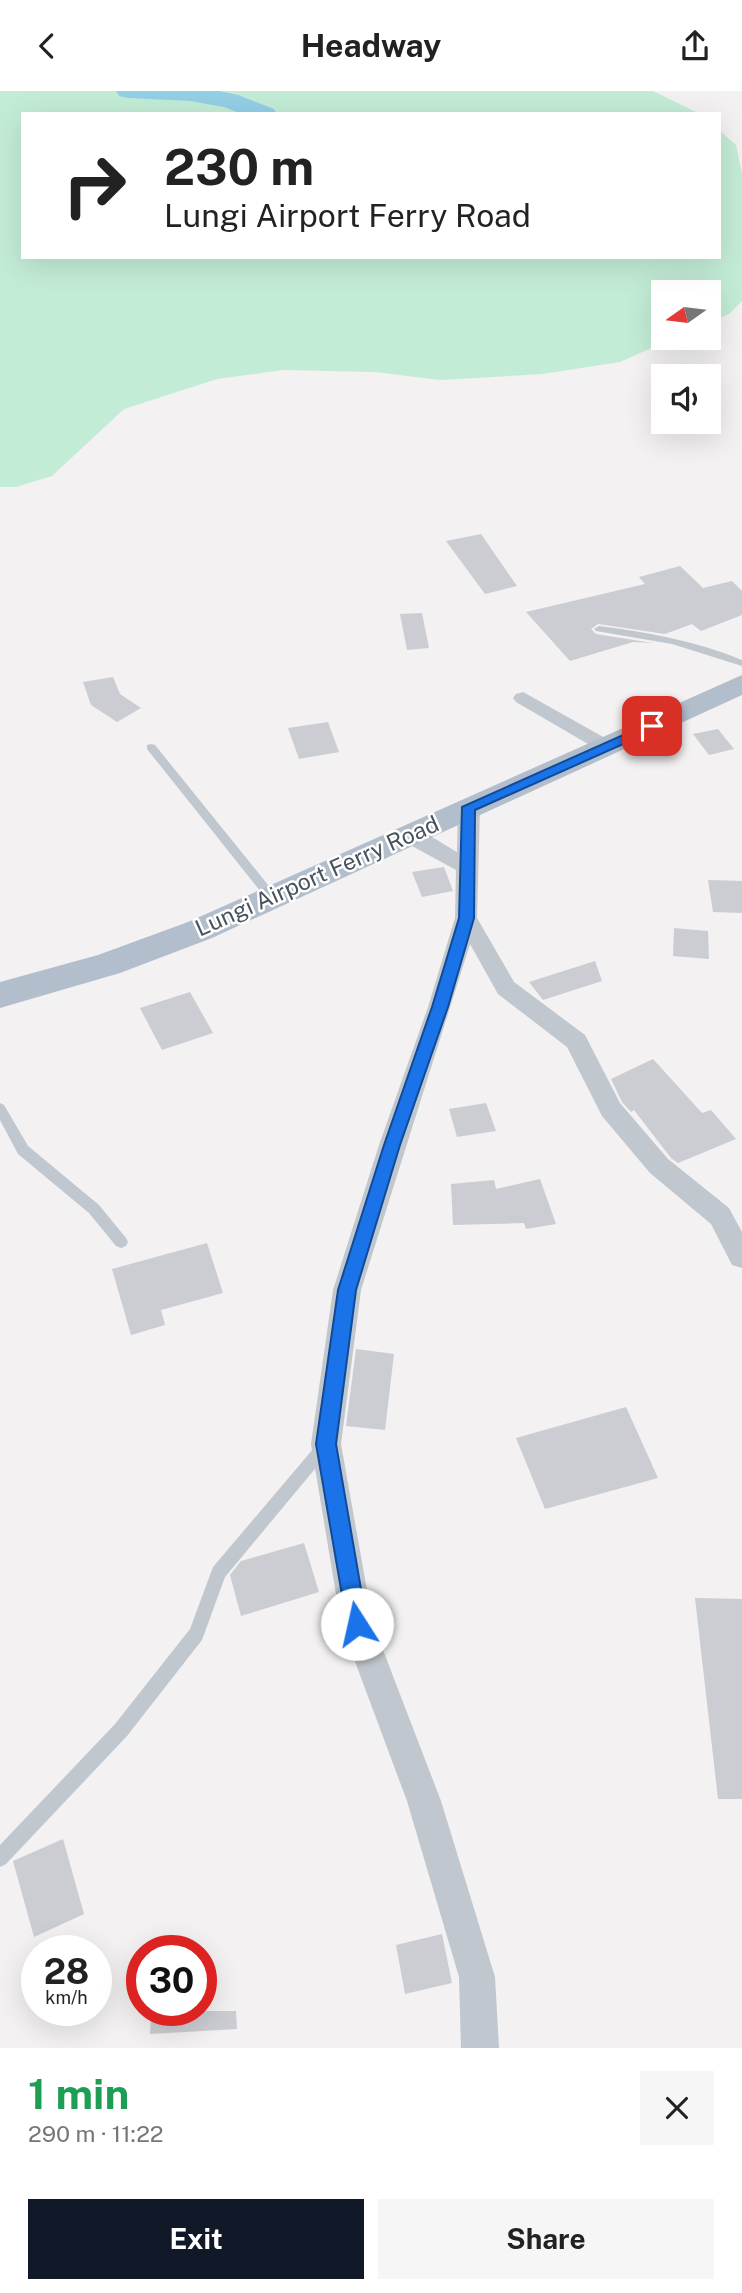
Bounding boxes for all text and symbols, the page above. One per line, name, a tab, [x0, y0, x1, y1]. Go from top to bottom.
icon: back	[28, 27, 66, 65]
text: Headway	[301, 27, 441, 64]
icon: share	[676, 27, 714, 65]
text: 230 m	[164, 138, 314, 196]
icon: right	[49, 140, 140, 231]
text: Lungi Airport Ferry Road	[164, 197, 531, 234]
north arrow	[651, 280, 721, 350]
map controls	[651, 280, 721, 434]
button: sound	[651, 364, 721, 434]
pin	[622, 696, 682, 756]
icon: arrive	[633, 707, 671, 745]
street label: Lungi Airport Ferry Road	[191, 810, 443, 942]
position arrow	[320, 1587, 394, 1661]
speed limit sign: 30	[126, 1935, 217, 2026]
text: 28	[44, 1951, 89, 1992]
text: km/h	[45, 1987, 88, 2008]
text: 1 min	[28, 2069, 129, 2118]
button: close	[640, 2071, 714, 2145]
text: 290 m · 11:22	[28, 2120, 164, 2147]
button: Exit	[28, 2199, 364, 2279]
button: Share	[378, 2199, 714, 2279]

